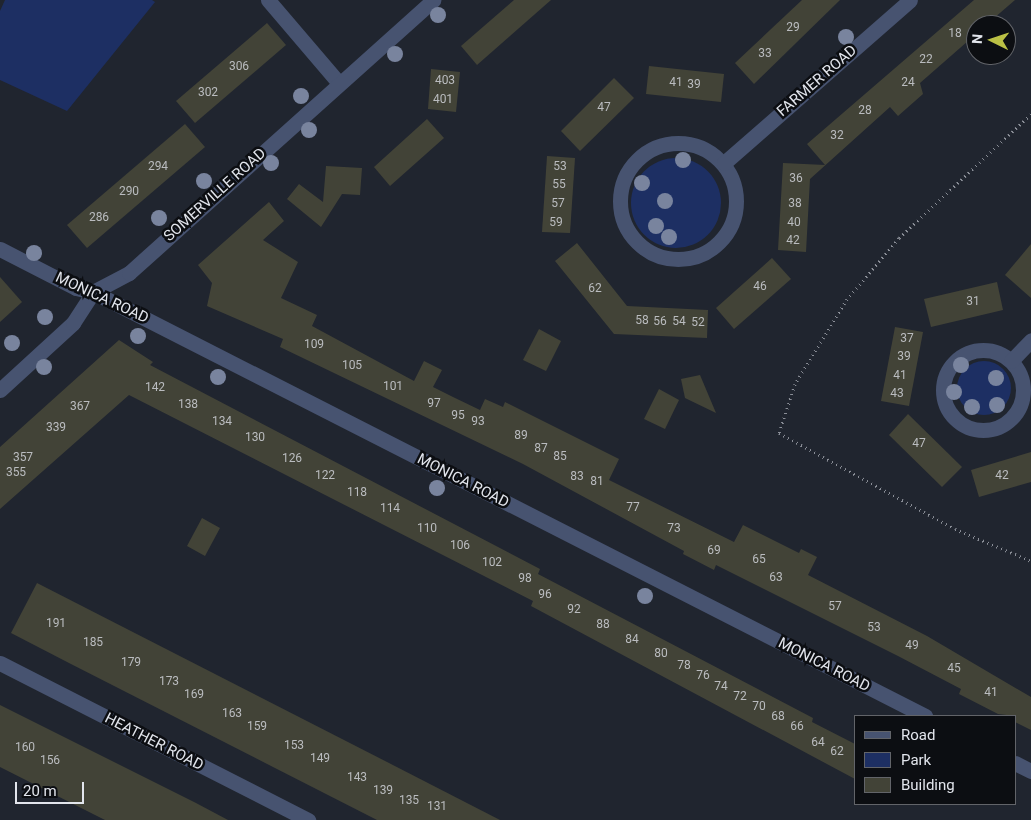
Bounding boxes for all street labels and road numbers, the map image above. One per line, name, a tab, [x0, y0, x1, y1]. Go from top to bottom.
street label: FARMER ROAD	[773, 42, 861, 120]
street label: SOMERVILLE ROAD	[160, 144, 270, 246]
street label: MONICA ROAD	[53, 269, 151, 327]
street label: MONICA ROAD	[414, 450, 512, 512]
street label: MONICA ROAD	[775, 634, 873, 696]
street label: HEATHER ROAD	[102, 709, 206, 775]

